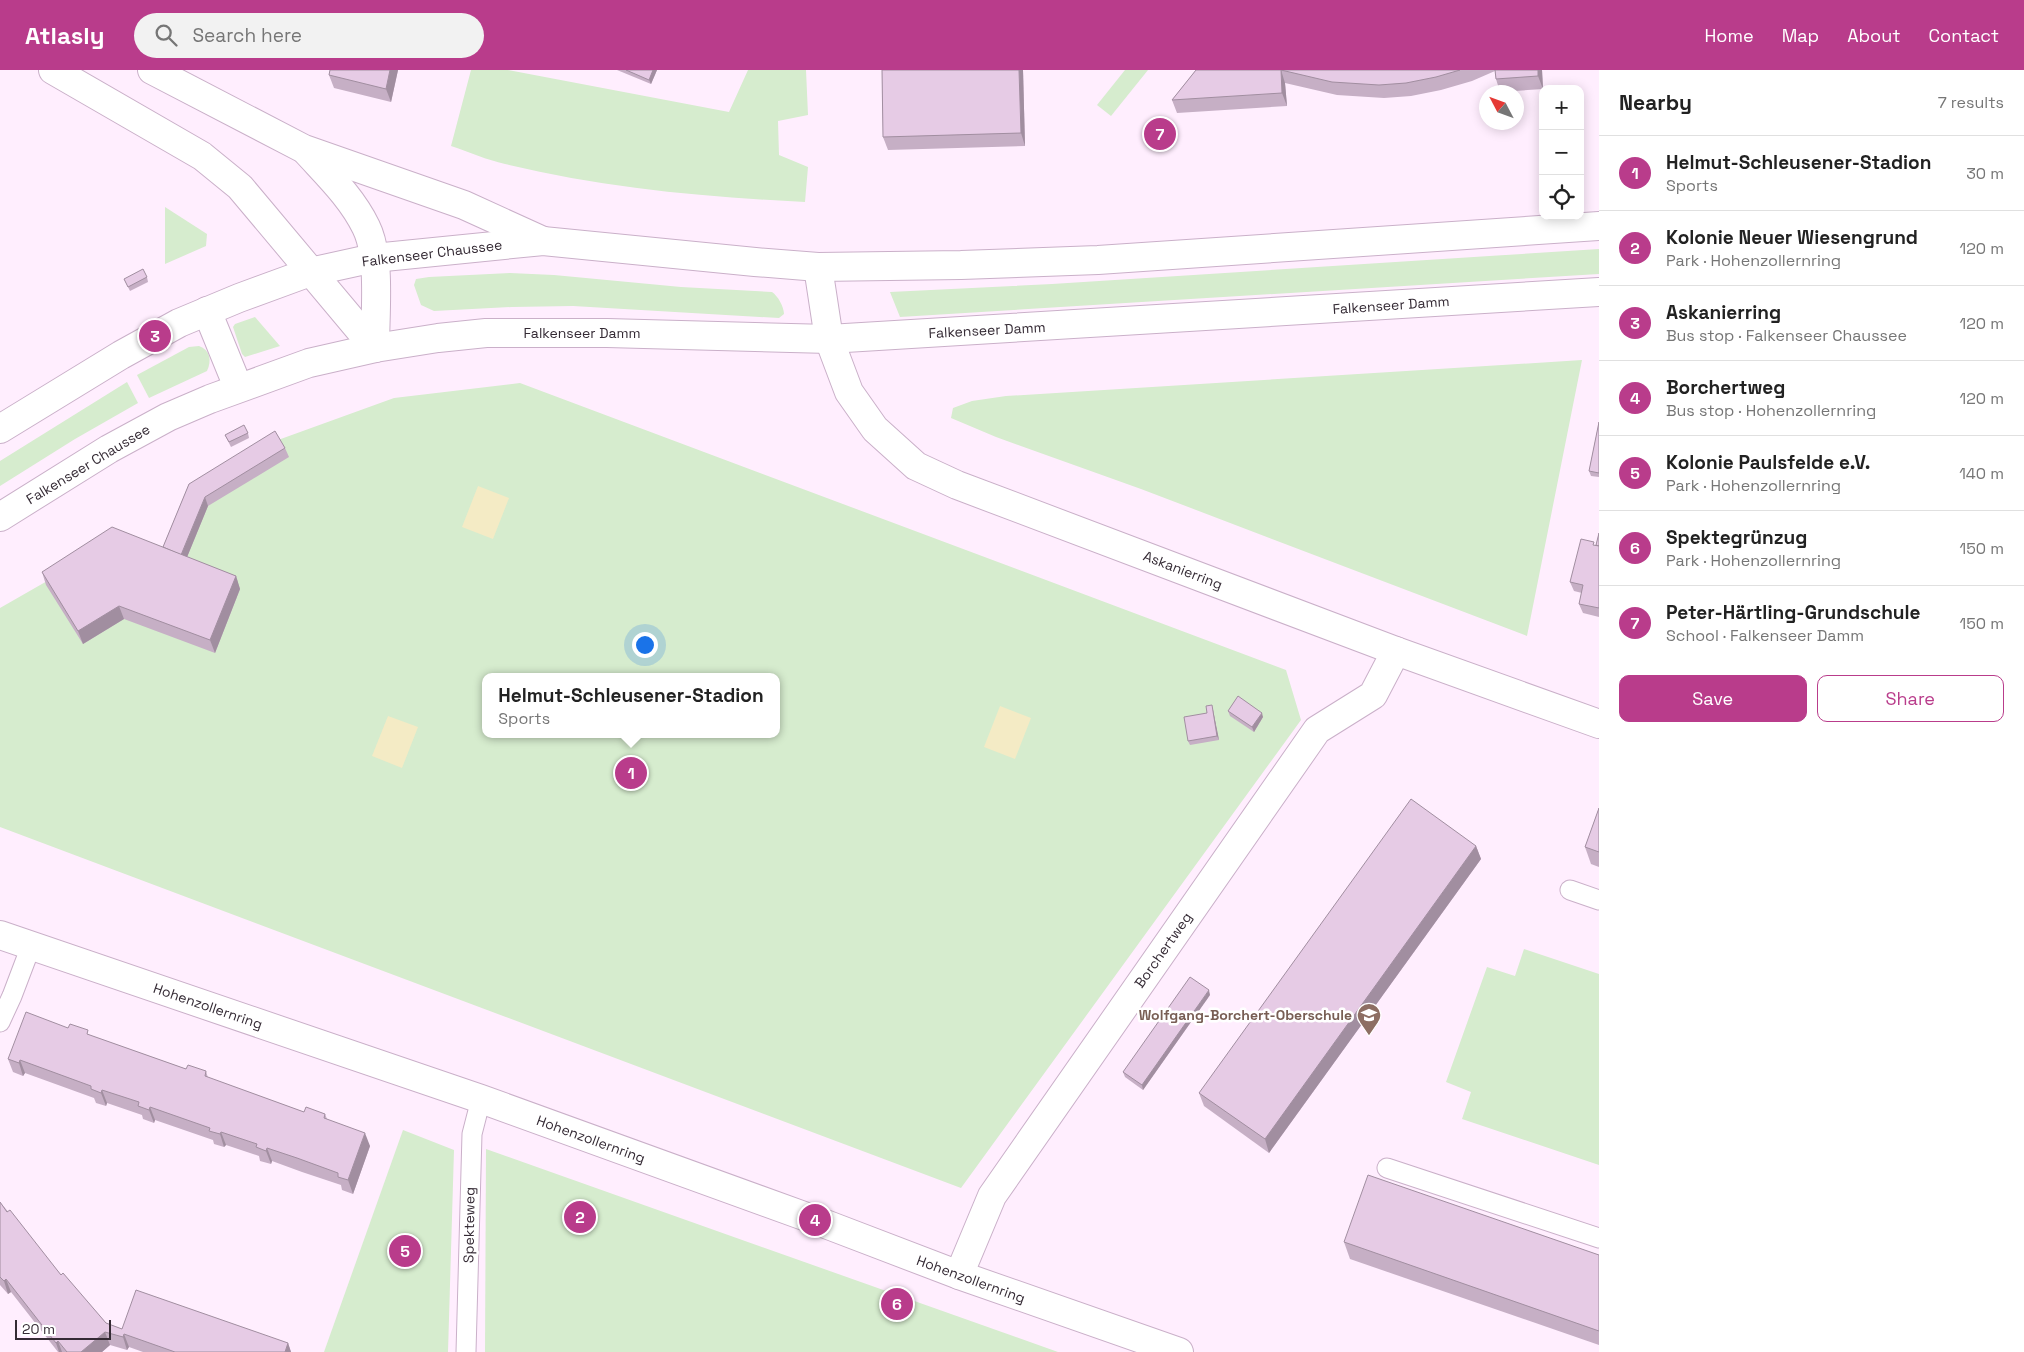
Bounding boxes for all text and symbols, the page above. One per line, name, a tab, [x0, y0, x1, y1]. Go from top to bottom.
search box	[134, 13, 484, 58]
text: Atlasly	[25, 20, 104, 51]
icon: search	[152, 21, 180, 49]
text: Search here	[192, 23, 302, 48]
text: Home	[1705, 24, 1754, 47]
text: Map	[1782, 24, 1819, 47]
text: About	[1847, 24, 1901, 47]
text: Contact	[1929, 24, 1999, 47]
north arrow	[1479, 85, 1524, 130]
map controls	[1539, 85, 1584, 220]
button: +	[1539, 85, 1584, 130]
text: Nearby	[1619, 89, 1692, 116]
text: 7 results	[1938, 92, 2004, 113]
pin: 7	[1144, 115, 1176, 153]
button: −	[1539, 130, 1584, 175]
text: Helmut-Schleusener-Stadion	[1666, 150, 1931, 175]
text: 1	[1631, 163, 1639, 184]
text: 30 m	[1966, 163, 2004, 184]
button: locate	[1539, 175, 1584, 220]
text: Sports	[1666, 175, 1718, 196]
text: Kolonie Neuer Wiesengrund	[1666, 225, 1918, 250]
street label: Falkenseer Chaussee	[361, 235, 503, 271]
text: 2	[1630, 238, 1640, 259]
text: 120 m	[1960, 238, 2004, 259]
text: Park · Hohenzollernring	[1666, 250, 1841, 271]
street label: Falkenseer Damm	[1332, 292, 1450, 318]
text: Askanierring	[1666, 300, 1781, 325]
text: 3	[1630, 313, 1640, 334]
text: 120 m	[1960, 313, 2004, 334]
pin: 3	[139, 317, 171, 355]
street label: Falkenseer Damm	[928, 318, 1046, 342]
street label: Falkenseer Damm	[523, 324, 641, 342]
text: Bus stop · Falkenseer Chaussee	[1666, 325, 1907, 346]
text: Borchertweg	[1666, 375, 1785, 400]
text: 4	[1630, 388, 1640, 409]
text: 120 m	[1960, 388, 2004, 409]
text: Bus stop · Hohenzollernring	[1666, 400, 1876, 421]
street label: Falkenseer Chaussee	[23, 420, 153, 508]
text: Kolonie Paulsfelde e.V.	[1666, 450, 1870, 475]
text: 5	[1630, 463, 1640, 484]
text: 140 m	[1959, 463, 2004, 484]
text: Park · Hohenzollernring	[1666, 475, 1841, 496]
text: Spektegrünzug	[1666, 525, 1807, 550]
text: 6	[1630, 538, 1640, 559]
text: 150 m	[1960, 538, 2004, 559]
street label: Askanierring	[1141, 547, 1225, 593]
text: Park · Hohenzollernring	[1666, 550, 1841, 571]
text: Peter-Härtling-Grundschule	[1666, 600, 1920, 625]
text: 7	[1631, 613, 1639, 634]
text: 150 m	[1960, 613, 2004, 634]
text: School · Falkenseer Damm	[1666, 625, 1864, 646]
your location	[632, 632, 658, 658]
popup	[482, 673, 780, 738]
button: Save	[1619, 675, 1807, 722]
button: Share	[1817, 675, 2004, 722]
text: Helmut-Schleusener-Stadion	[498, 683, 764, 708]
text: Sports	[498, 708, 550, 729]
pin: 1	[615, 754, 647, 792]
street label: Borchertweg	[1130, 909, 1196, 991]
street label: Hohenzollernring	[151, 979, 265, 1033]
school or university icon: Wolfgang-Borchert-Oberschule	[1356, 1002, 1382, 1036]
place label: Wolfgang-Borchert-Oberschule	[1139, 1006, 1352, 1024]
street label: Hohenzollernring	[534, 1111, 648, 1167]
street label: Spekteweg	[459, 1187, 479, 1263]
pin: 2	[564, 1198, 596, 1236]
pin: 4	[799, 1201, 831, 1239]
pin: 5	[389, 1232, 421, 1270]
street label: Hohenzollernring	[914, 1251, 1028, 1307]
pin: 6	[881, 1285, 913, 1323]
scale bar	[15, 1317, 111, 1340]
text: 20 m	[22, 1320, 55, 1338]

